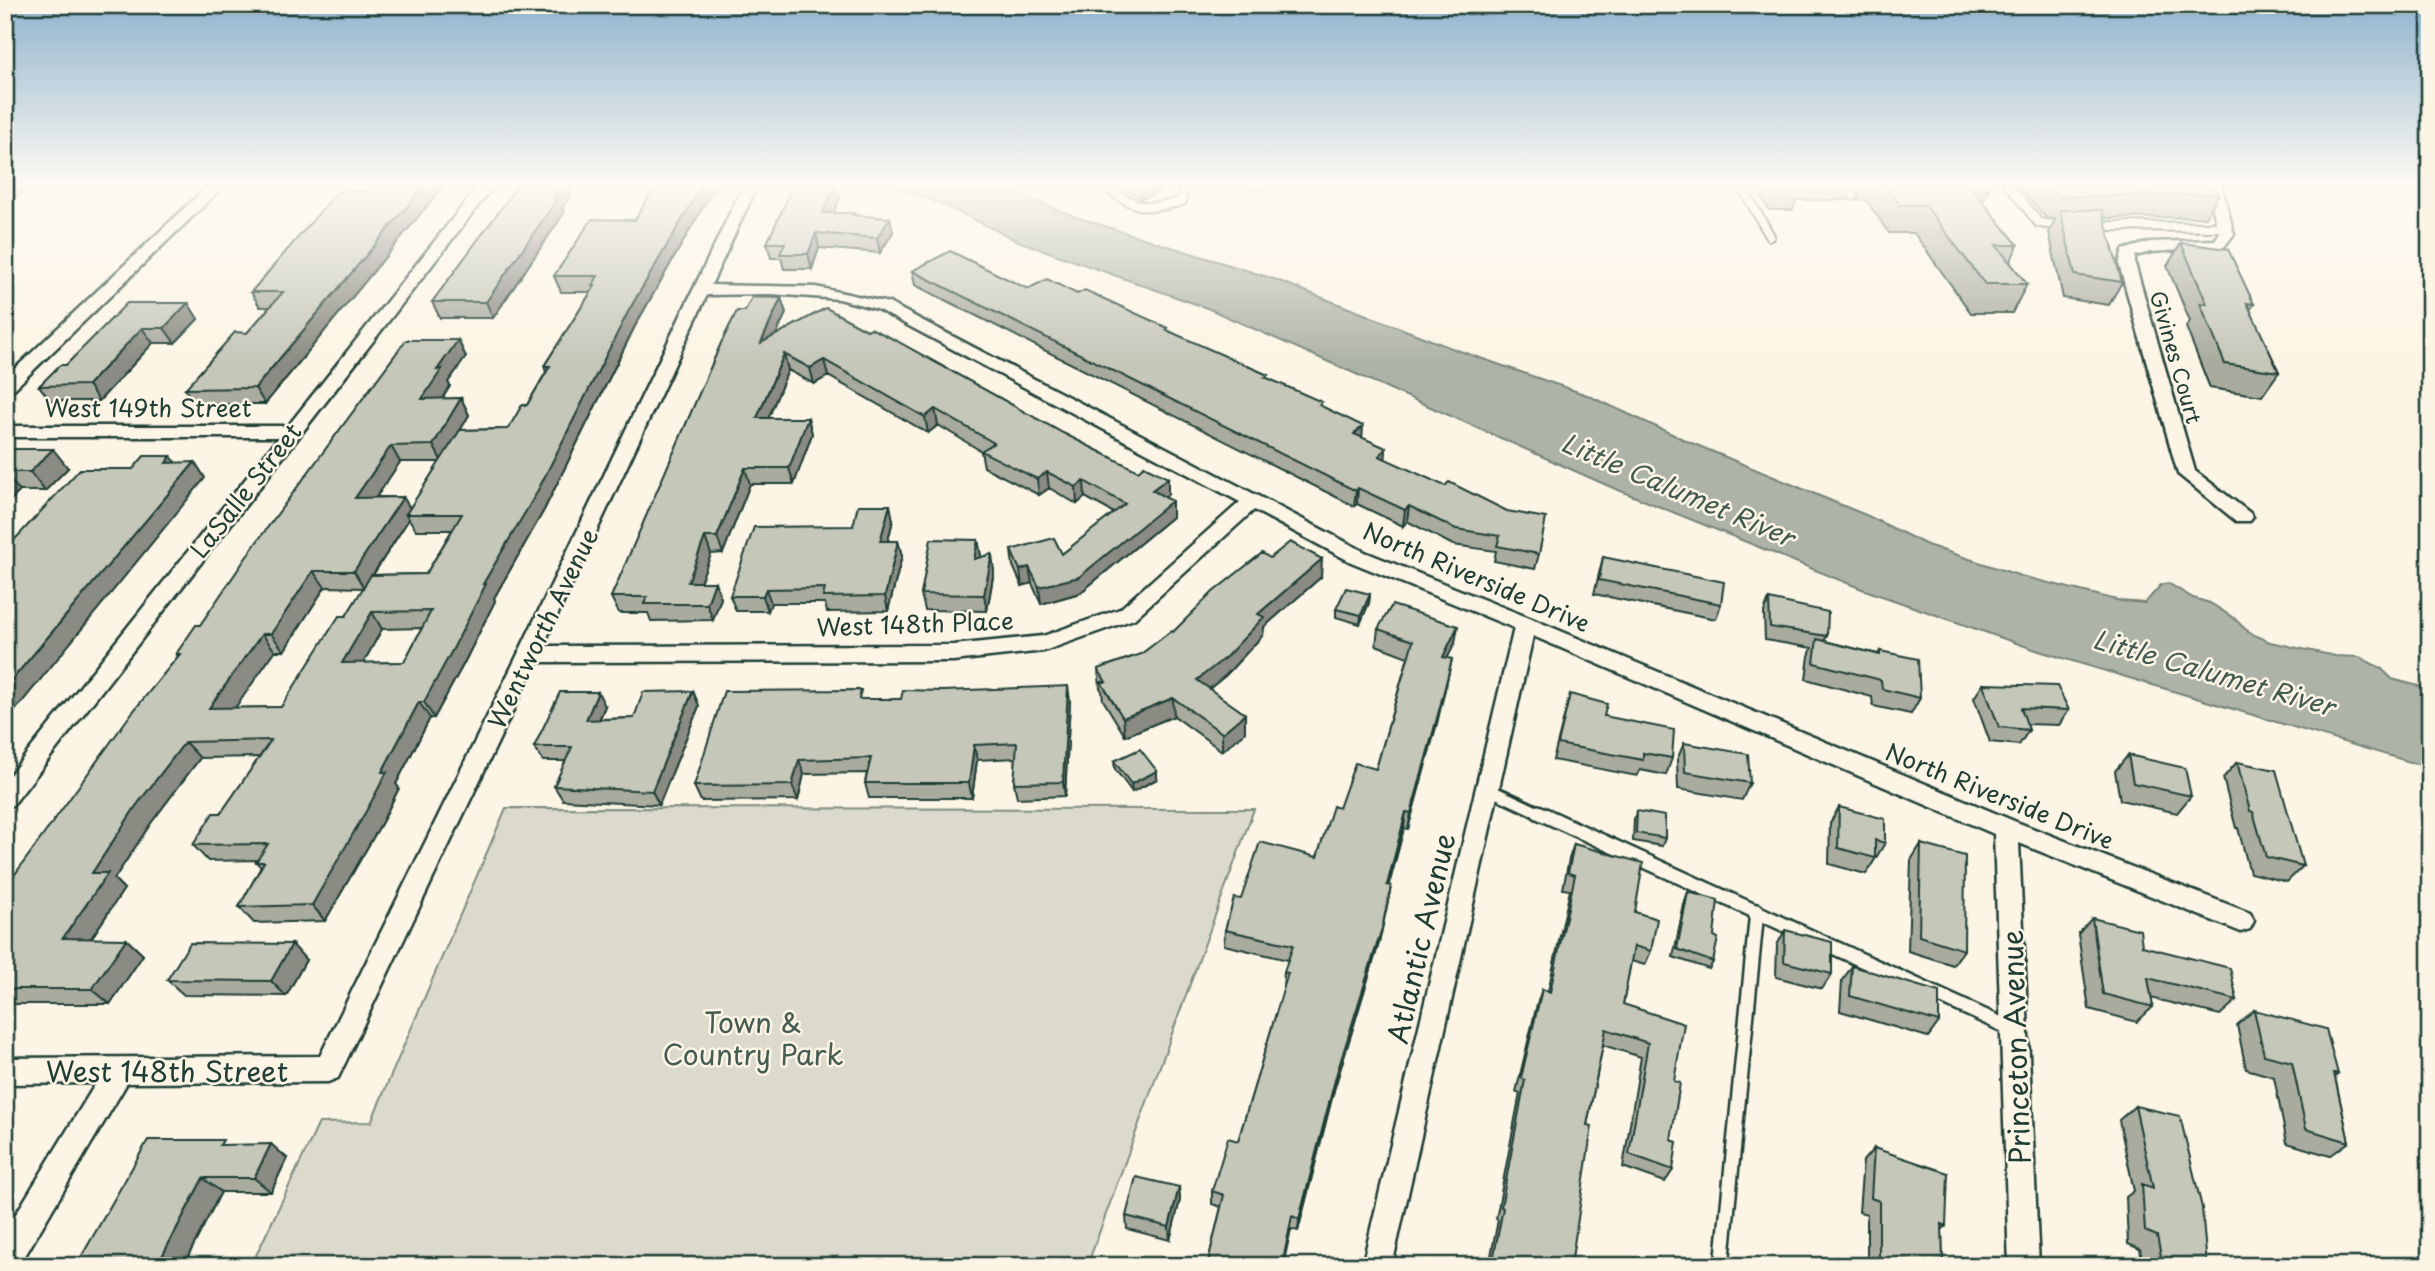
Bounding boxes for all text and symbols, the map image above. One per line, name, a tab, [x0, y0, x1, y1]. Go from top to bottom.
street label: Givines Court	[2143, 287, 2211, 427]
street label: West 149th Street	[44, 389, 252, 425]
street label: LaSalle Street	[181, 415, 309, 565]
water label: Little Calumet River	[1556, 422, 1803, 557]
street label: North Riverside Drive	[1358, 512, 1596, 640]
street label: Wentworth Avenue	[478, 522, 606, 734]
street label: West 148th Place	[816, 602, 1014, 644]
water label: Little Calumet River	[2089, 619, 2342, 726]
street label: North Riverside Drive	[1880, 733, 2120, 857]
street label: Atlantic Avenue	[1375, 829, 1465, 1047]
street label: Princeton Avenue	[1989, 929, 2041, 1165]
park label: Town & Country Park	[663, 1000, 843, 1075]
street label: West 148th Street	[46, 1049, 288, 1092]

